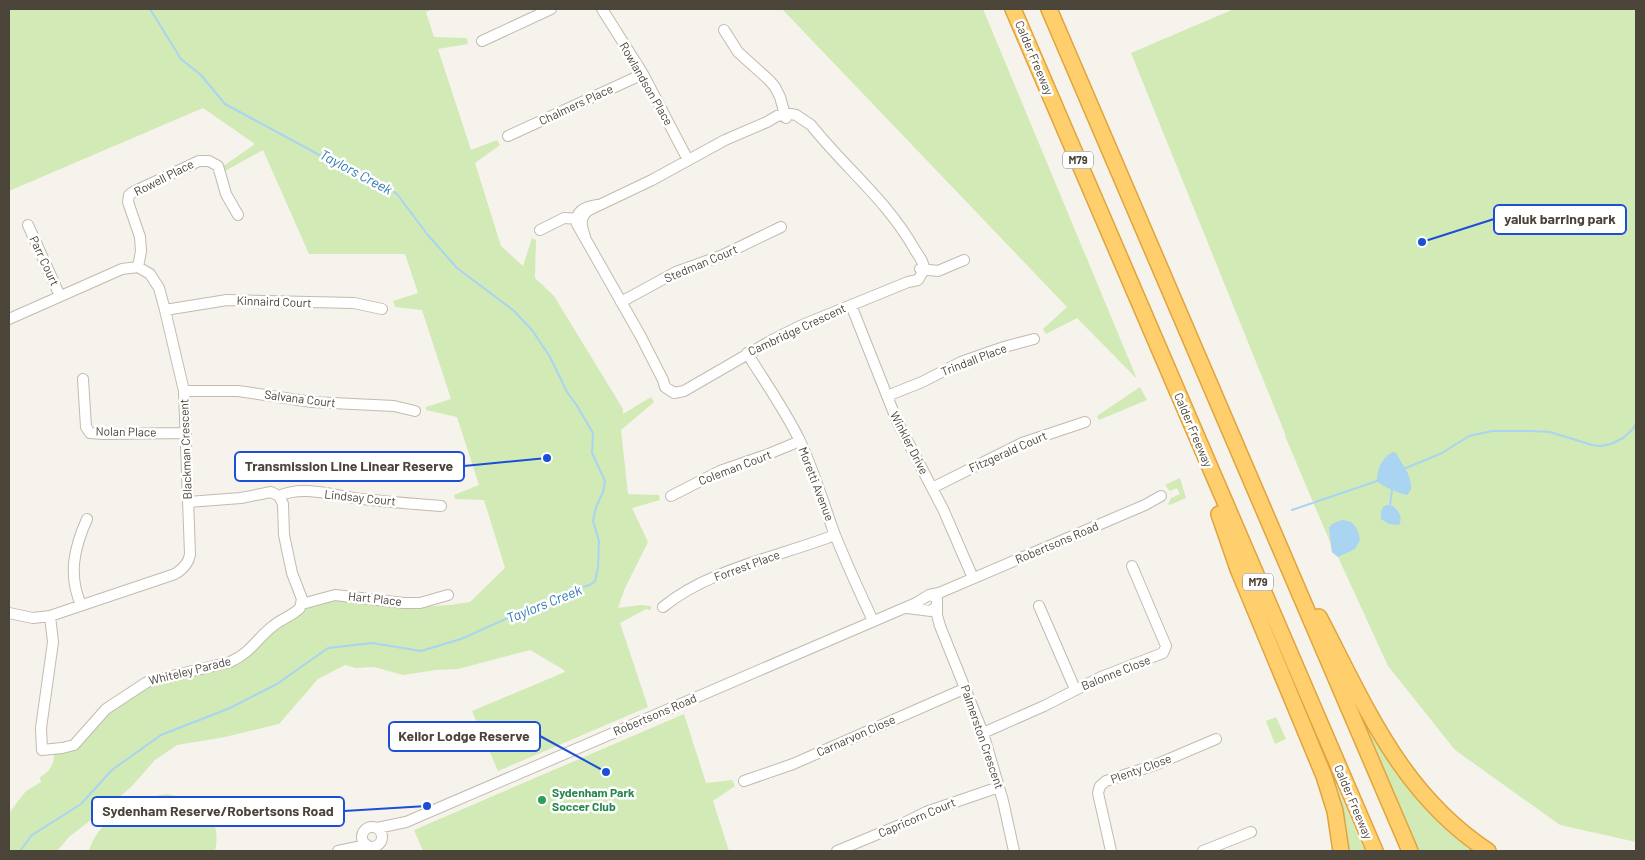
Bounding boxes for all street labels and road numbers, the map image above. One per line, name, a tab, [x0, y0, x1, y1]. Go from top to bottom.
street label: Calder Freeway	[1013, 18, 1057, 97]
street label: Rowlandson Place	[617, 39, 676, 128]
street label: Chalmers Place	[536, 81, 615, 127]
road number: M79	[1063, 152, 1093, 168]
street label: Rowell Place	[131, 156, 196, 198]
street label: Parr Court	[27, 233, 63, 288]
street label: Stedman Court	[662, 241, 739, 285]
street label: Kinnaird Court	[236, 293, 312, 309]
street label: Cambridge Crescent	[746, 300, 848, 358]
street label: Trindall Place	[939, 340, 1008, 378]
street label: Salvana Court	[264, 387, 337, 409]
street label: Calder Freeway	[1172, 390, 1216, 469]
street label: Blackman Crescent	[176, 398, 194, 500]
street label: Winkler Drive	[888, 409, 932, 476]
street label: Nolan Place	[95, 423, 157, 439]
street label: Fitzgerald Court	[966, 428, 1049, 475]
street label: Moretti Avenue	[796, 445, 837, 523]
street label: Coleman Court	[696, 447, 773, 487]
street label: Lindsay Court	[324, 486, 397, 508]
street label: Robertsons Road	[1013, 518, 1100, 566]
street label: Forrest Place	[712, 547, 781, 583]
road number: M79	[1243, 574, 1273, 590]
street label: Hart Place	[348, 588, 403, 608]
street label: Balonne Close	[1079, 652, 1152, 692]
street label: Whiteley Parade	[147, 653, 232, 687]
street label: Palmerston Crescent	[959, 683, 1007, 790]
street label: Robertsons Road	[611, 690, 698, 738]
street label: Carnarvon Close	[814, 711, 897, 759]
street label: Plenty Close	[1108, 751, 1173, 786]
street label: Calder Freeway	[1332, 762, 1376, 841]
street label: Capricorn Court	[876, 795, 957, 840]

